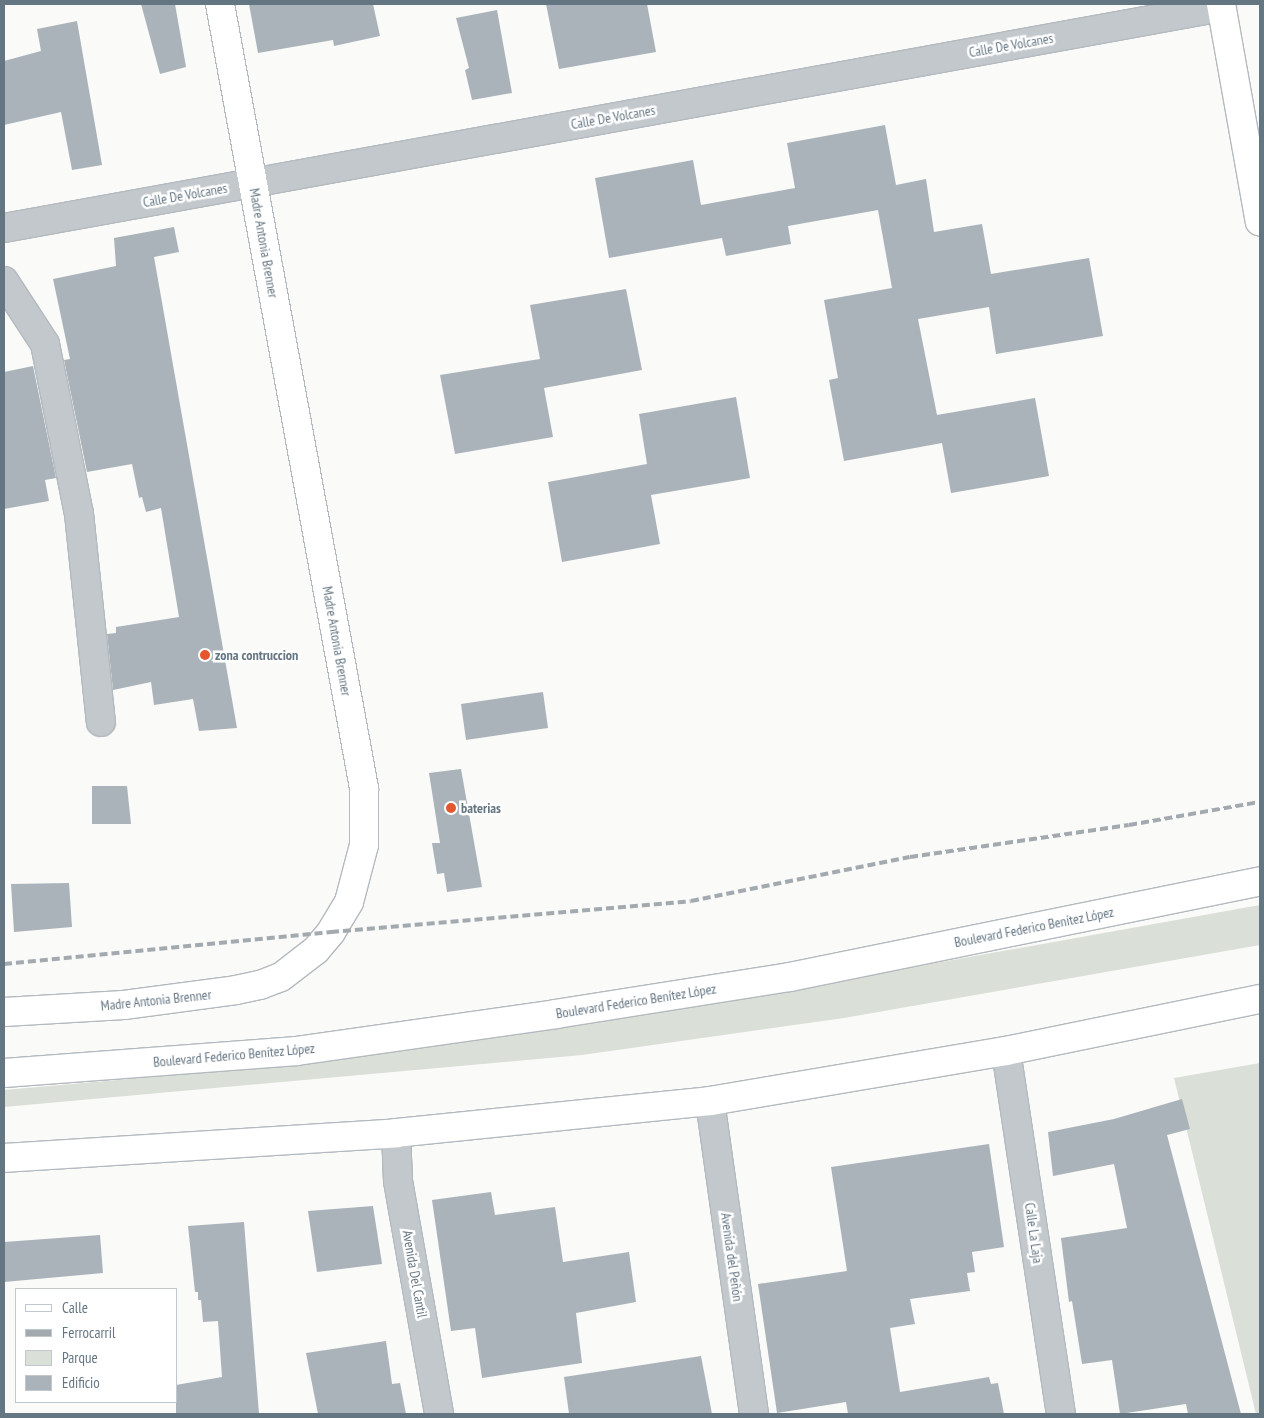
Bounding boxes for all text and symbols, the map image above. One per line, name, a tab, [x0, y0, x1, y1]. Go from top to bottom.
street label: Calle De Volcanes	[967, 29, 1055, 61]
street label: Calle De Volcanes	[569, 101, 657, 133]
street label: Calle De Volcanes	[141, 179, 229, 211]
street label: Madre Antonia Brenner	[246, 187, 282, 299]
street label: Madre Antonia Brenner	[319, 585, 355, 697]
place label: zona contruccion	[215, 647, 298, 663]
marker: zona contruccion	[199, 649, 211, 661]
place label: baterias	[461, 800, 501, 816]
marker: baterias	[445, 802, 457, 814]
street label: Boulevard Federico Benítez López	[953, 903, 1115, 951]
street label: Boulevard Federico Benítez López	[554, 980, 718, 1022]
street label: Madre Antonia Brenner	[100, 986, 212, 1014]
street label: Boulevard Federico Benítez López	[152, 1040, 316, 1070]
street label: Calle La Laja	[1021, 1202, 1047, 1264]
street label: Avenida del Peñón	[717, 1212, 747, 1302]
street label: Avenida Del Cantil	[399, 1229, 431, 1319]
legend	[15, 1288, 178, 1403]
text: Calle	[62, 1298, 88, 1317]
text: Ferrocarril	[62, 1323, 115, 1342]
text: Parque	[62, 1348, 98, 1367]
text: Edificio	[62, 1373, 100, 1392]

